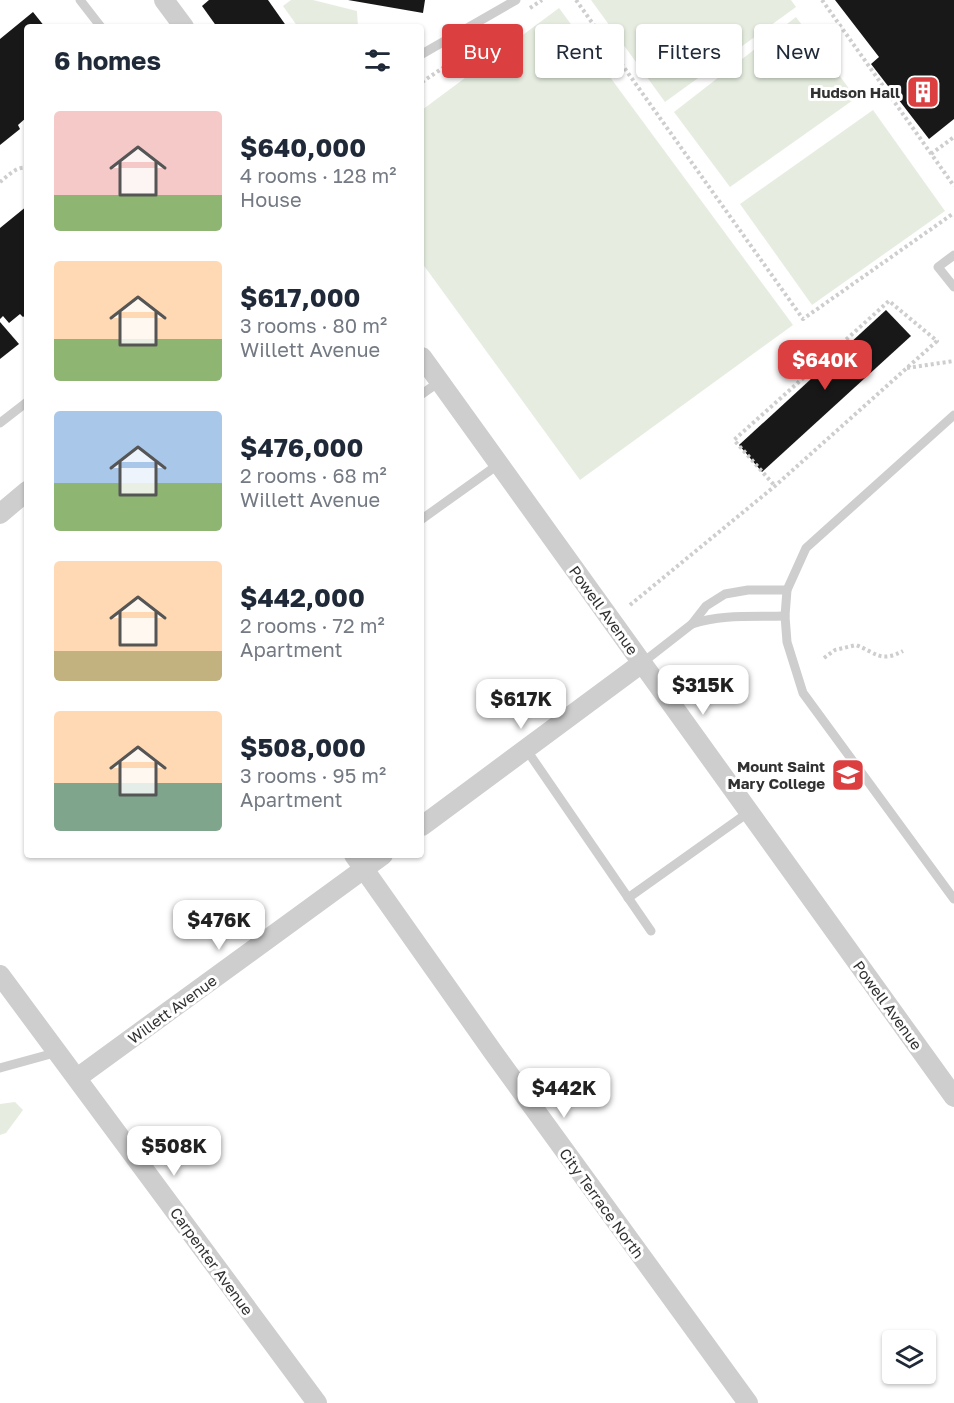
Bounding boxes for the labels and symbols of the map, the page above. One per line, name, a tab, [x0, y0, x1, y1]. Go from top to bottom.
building icon: Hudson Hall	[905, 74, 941, 110]
place label: Hudson Hall	[810, 83, 900, 101]
pin: $640K	[783, 340, 867, 391]
street label: Powell Avenue	[566, 562, 642, 658]
pin: $315K	[661, 665, 745, 716]
pin: $617K	[479, 679, 563, 730]
place label: Mount Saint Mary College	[727, 757, 825, 792]
school or university icon: Mount Saint Mary College	[830, 757, 866, 793]
pin: $476K	[177, 900, 261, 951]
street label: Powell Avenue	[850, 957, 926, 1053]
street label: Willett Avenue	[124, 971, 220, 1047]
pin: $442K	[522, 1068, 606, 1119]
pin: $508K	[132, 1126, 216, 1177]
street label: City Terrace North	[556, 1144, 648, 1262]
street label: Carpenter Avenue	[167, 1204, 257, 1319]

